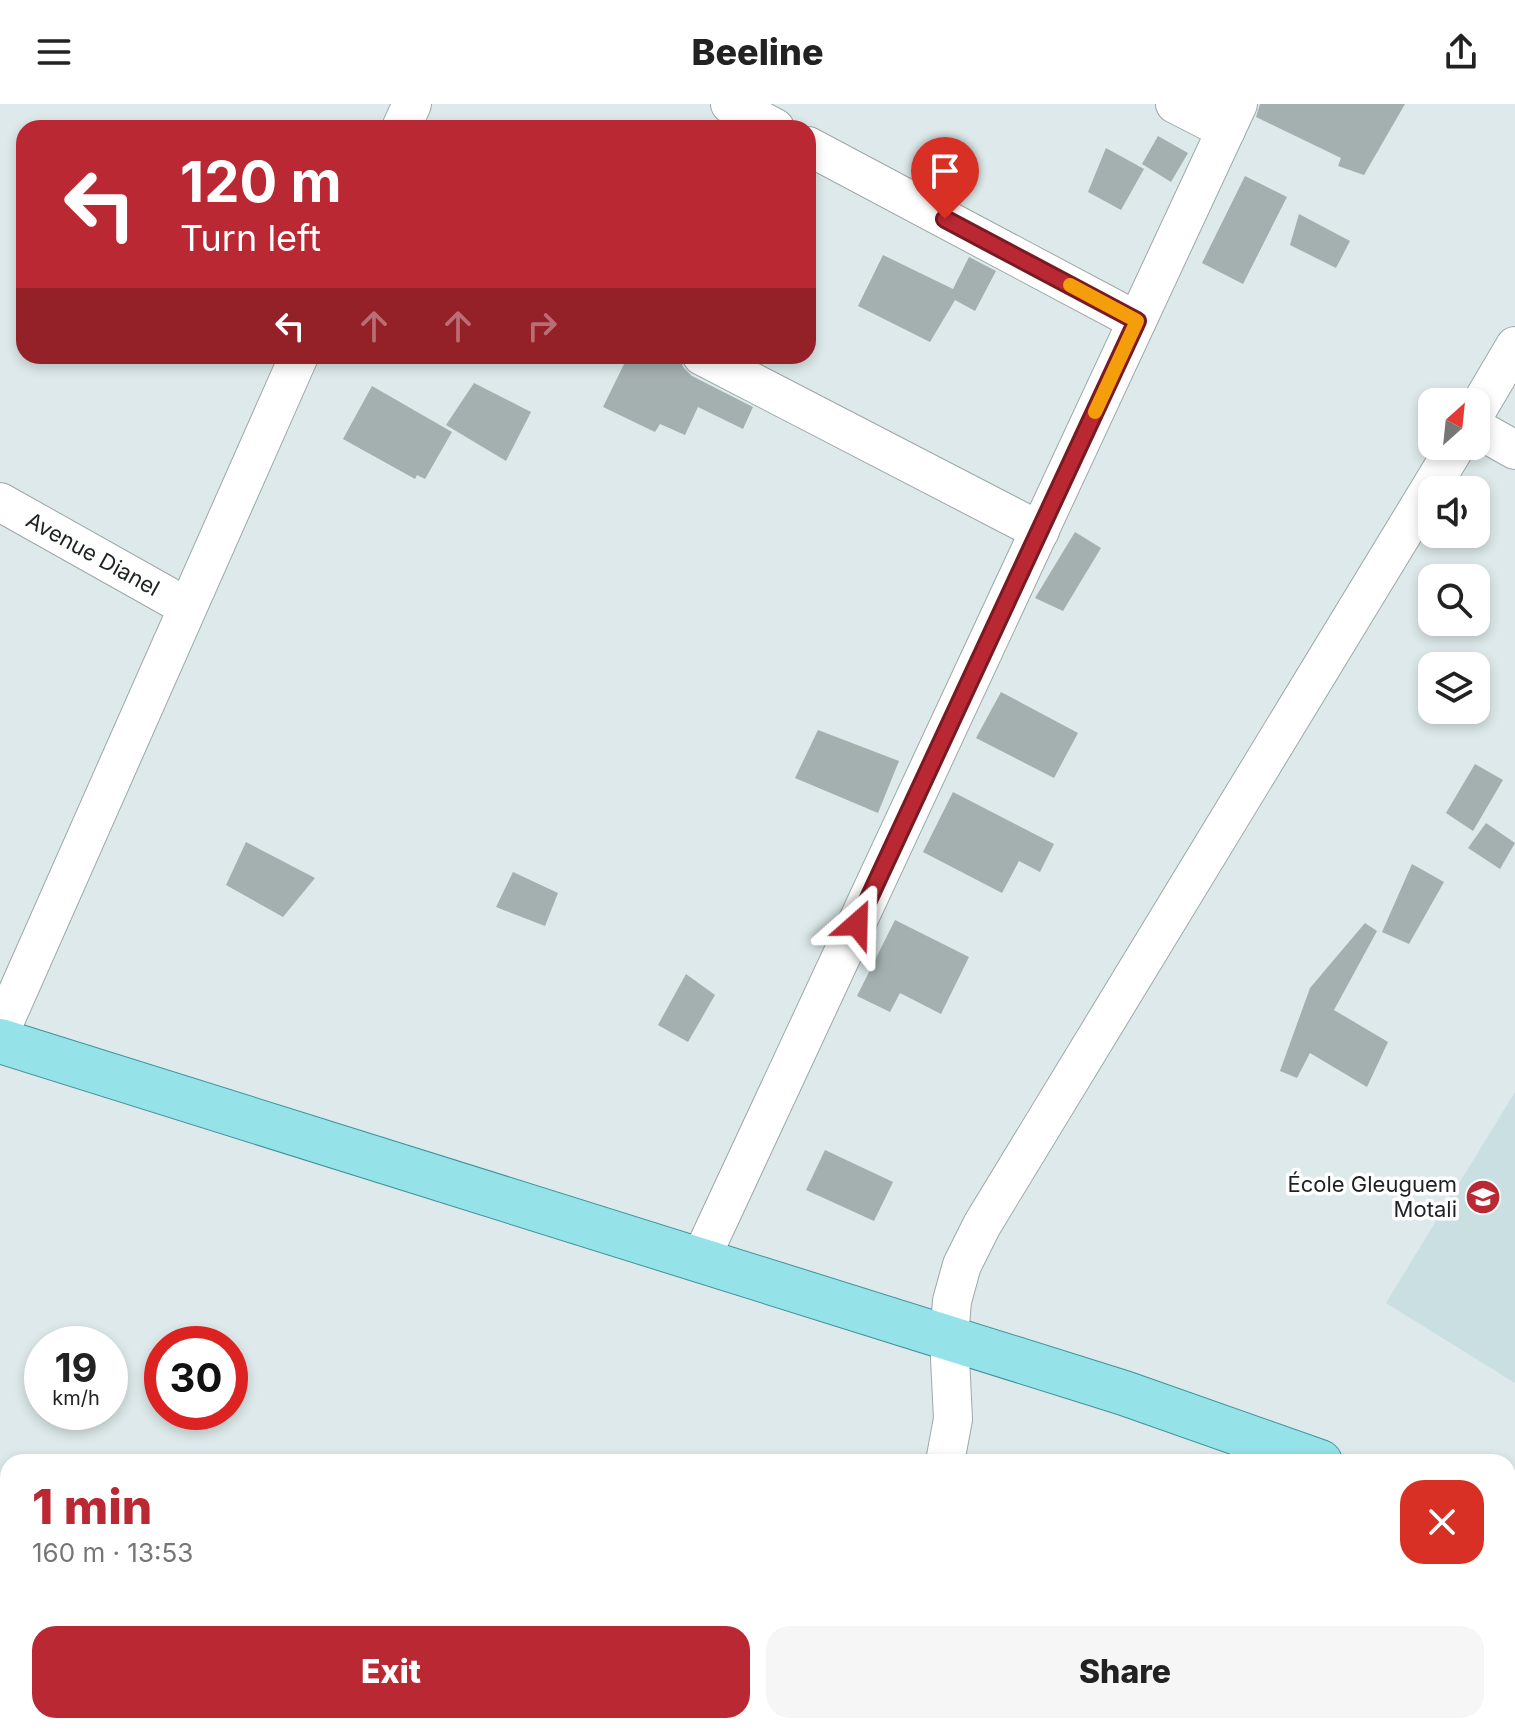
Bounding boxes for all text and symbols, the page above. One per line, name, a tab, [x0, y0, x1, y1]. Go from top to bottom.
icon: menu	[32, 30, 76, 74]
text: Beeline	[691, 30, 824, 74]
icon: share	[1439, 30, 1483, 74]
pin	[911, 137, 979, 219]
text: 120 m	[180, 148, 342, 216]
icon: arrive	[923, 149, 967, 193]
icon: left	[48, 152, 152, 256]
text: Turn left	[180, 216, 321, 260]
icon: left	[268, 304, 312, 348]
icon: ahead	[352, 304, 396, 348]
icon: ahead	[436, 304, 480, 348]
icon: right	[520, 304, 564, 348]
north arrow	[1418, 388, 1490, 460]
map controls	[1418, 388, 1490, 724]
button: sound	[1418, 476, 1490, 548]
street label: Avenue Dianel	[22, 507, 164, 601]
button: search	[1418, 564, 1490, 636]
button: layers	[1418, 652, 1490, 724]
position arrow	[815, 882, 899, 966]
place label: École Gleuguem Motali	[1287, 1171, 1457, 1222]
school or university icon: École Gleuguem Motali	[1464, 1178, 1502, 1216]
speed limit sign: 30	[144, 1326, 248, 1430]
text: 19	[54, 1343, 98, 1392]
text: km/h	[52, 1386, 100, 1410]
text: 1 min	[32, 1477, 152, 1536]
button: close	[1400, 1480, 1484, 1564]
text: 160 m · 13:53	[32, 1537, 193, 1568]
button: Exit	[32, 1626, 750, 1718]
button: Share	[766, 1626, 1484, 1718]

